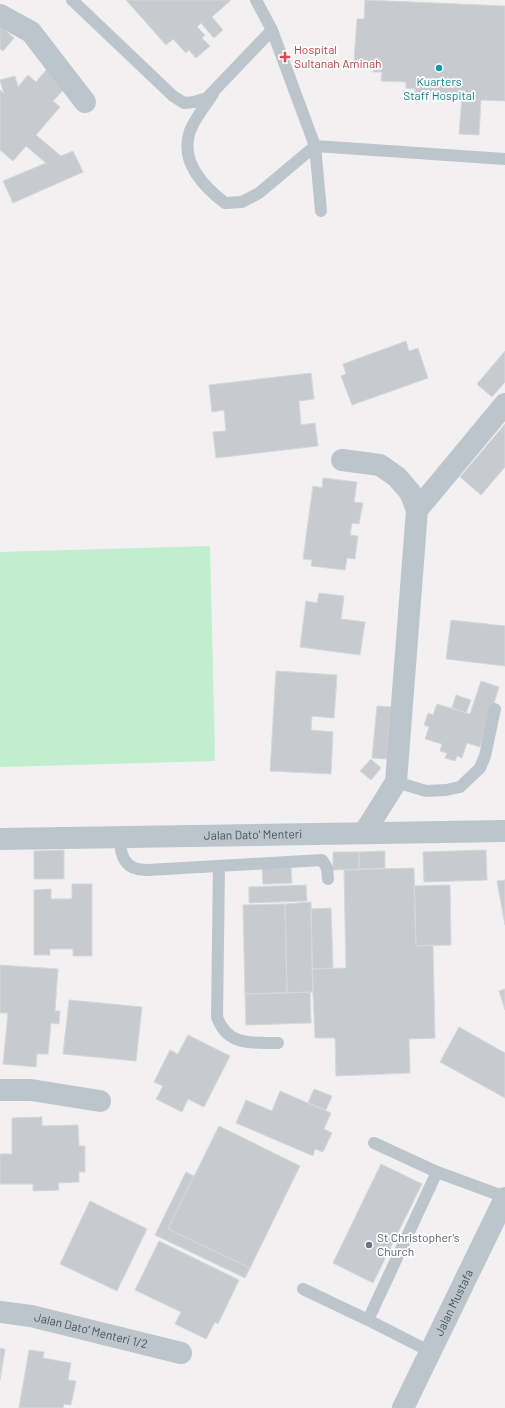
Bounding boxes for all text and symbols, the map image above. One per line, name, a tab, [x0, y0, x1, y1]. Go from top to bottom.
place label: Hospital Sultanah Aminah	[294, 42, 382, 70]
marker: Hospital Sultanah Aminah	[279, 51, 291, 63]
marker: Kuarters Staff Hospital	[434, 63, 444, 73]
place label: Kuarters Staff Hospital	[403, 74, 475, 102]
street label: Jalan Dato' Menteri	[204, 826, 302, 842]
place label: St Christopher's Church	[377, 1230, 460, 1258]
marker: St Christopher's Church	[364, 1240, 374, 1250]
street label: Jalan Mustafa	[431, 1267, 475, 1338]
street label: Jalan Dato’ Menteri 1/2	[33, 1309, 149, 1351]

